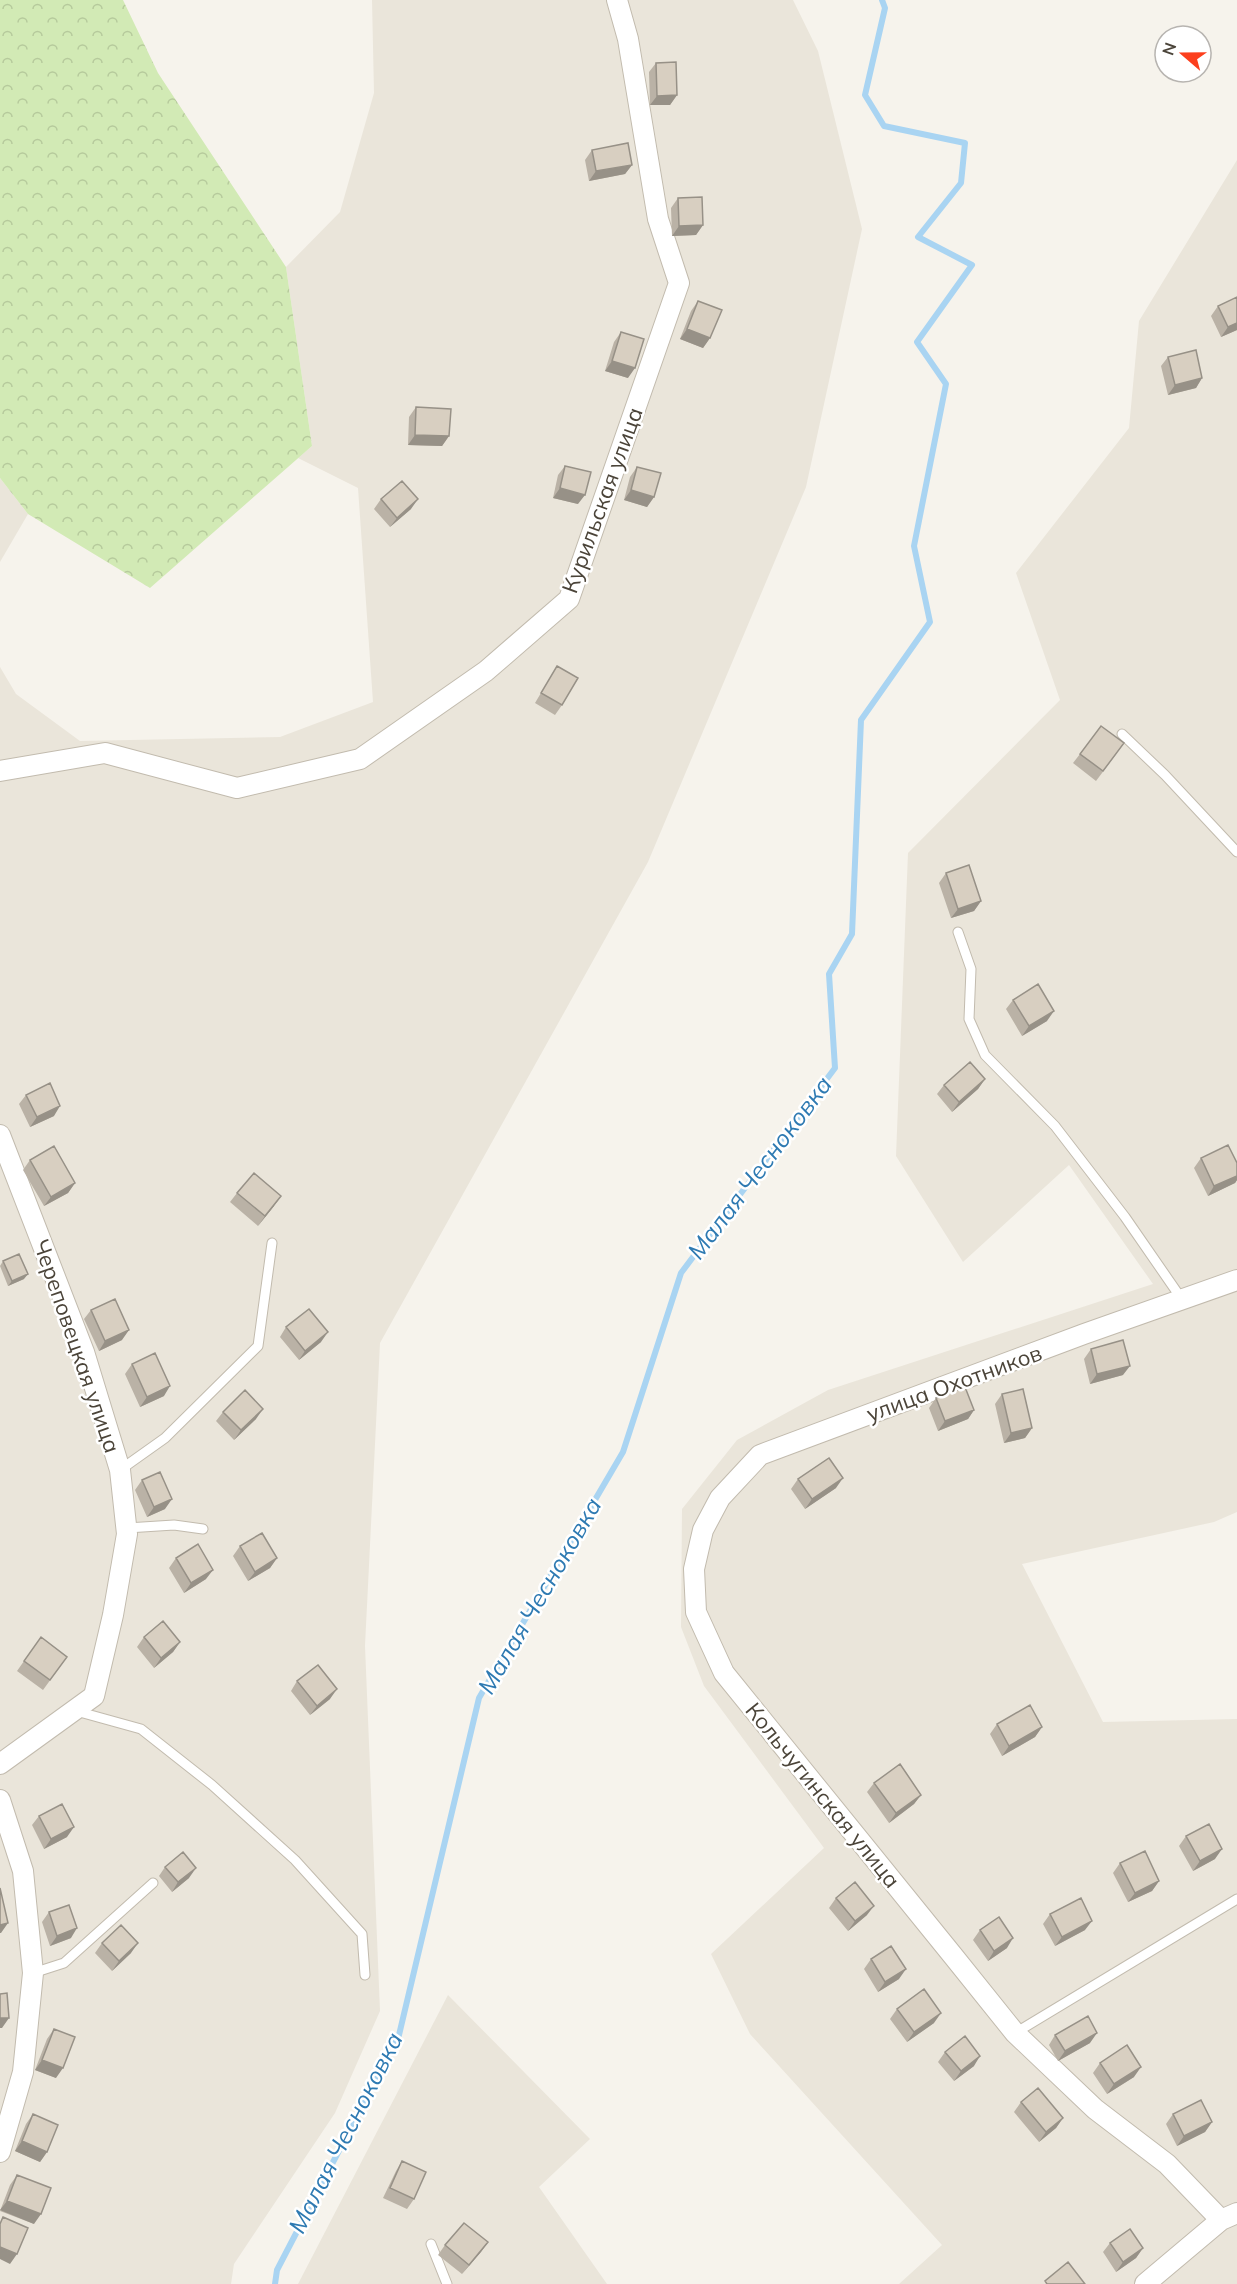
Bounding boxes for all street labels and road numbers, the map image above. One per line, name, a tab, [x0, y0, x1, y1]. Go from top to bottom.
street label: Курильская улица	[555, 403, 649, 597]
street label: Череповецкая улица	[27, 1236, 127, 1456]
street label: улица Охотников	[863, 1338, 1045, 1428]
street label: Кольчугинская улица	[740, 1697, 906, 1893]

